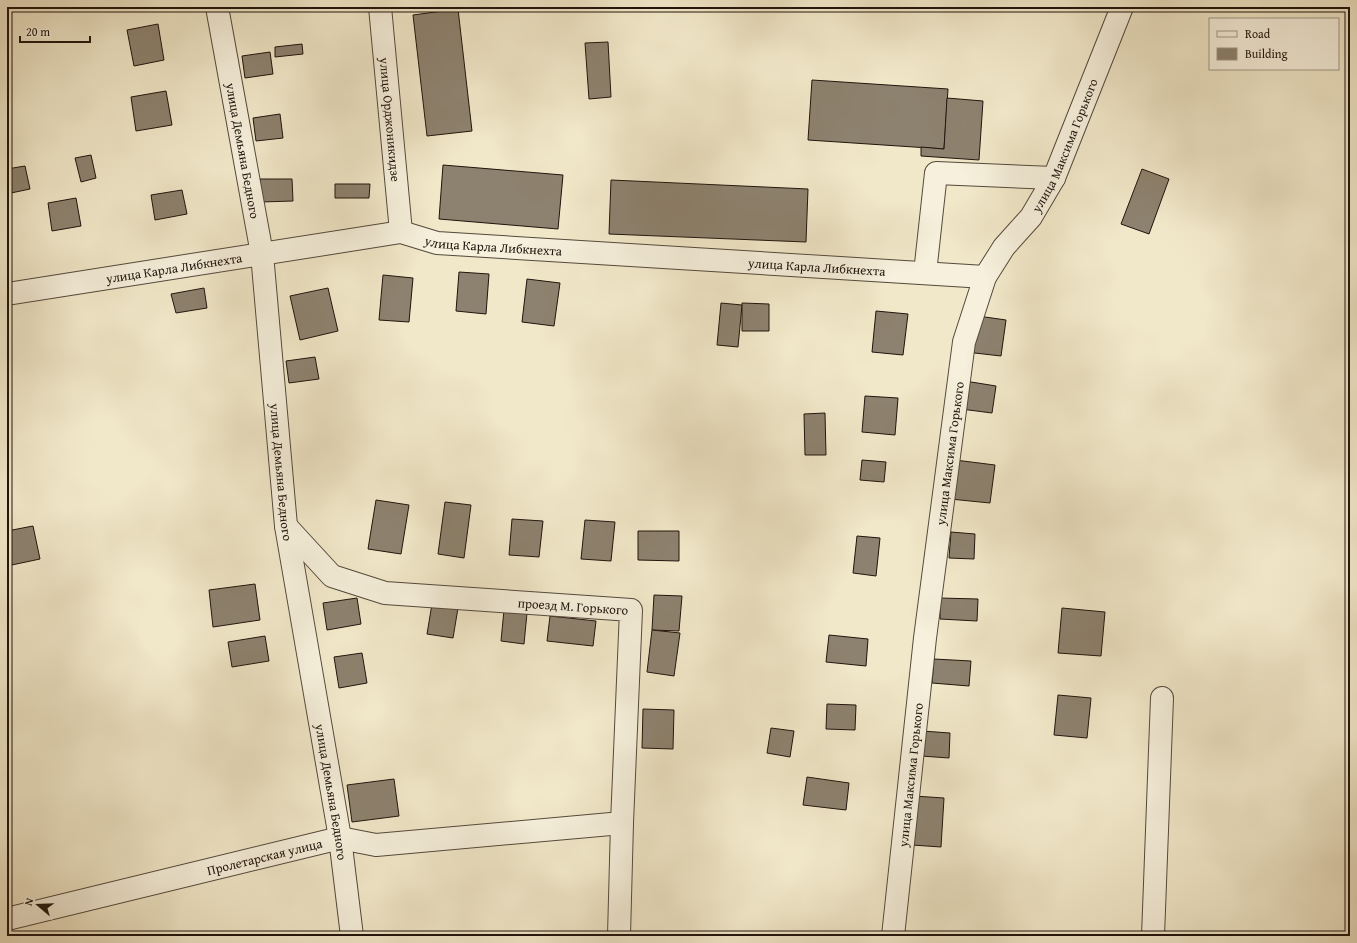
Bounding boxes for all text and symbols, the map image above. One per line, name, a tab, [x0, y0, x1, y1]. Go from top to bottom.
scale bar	[20, 18, 90, 44]
legend	[1209, 18, 1339, 70]
text: 20 m	[26, 23, 50, 40]
text: Road	[1245, 25, 1271, 42]
text: Building	[1245, 45, 1288, 62]
street label: улица Орджоникидзе	[375, 56, 405, 183]
street label: улица Максима Горького	[1026, 75, 1103, 217]
street label: улица Демьяна Бедного	[221, 80, 264, 221]
street label: улица Карла Либкнехта	[421, 230, 563, 261]
street label: улица Карла Либкнехта	[104, 248, 244, 288]
street label: улица Карла Либкнехта	[746, 253, 887, 281]
street label: улица Максима Горького	[931, 380, 969, 527]
street label: улица Демьяна Бедного	[265, 402, 297, 543]
street label: проезд М. Горького	[517, 593, 629, 620]
street label: улица Максима Горького	[894, 702, 928, 849]
street label: улица Демьяна Бедного	[310, 721, 352, 862]
street label: Пролетарская улица	[205, 833, 325, 880]
north arrow	[18, 885, 58, 925]
text: N	[20, 895, 38, 908]

